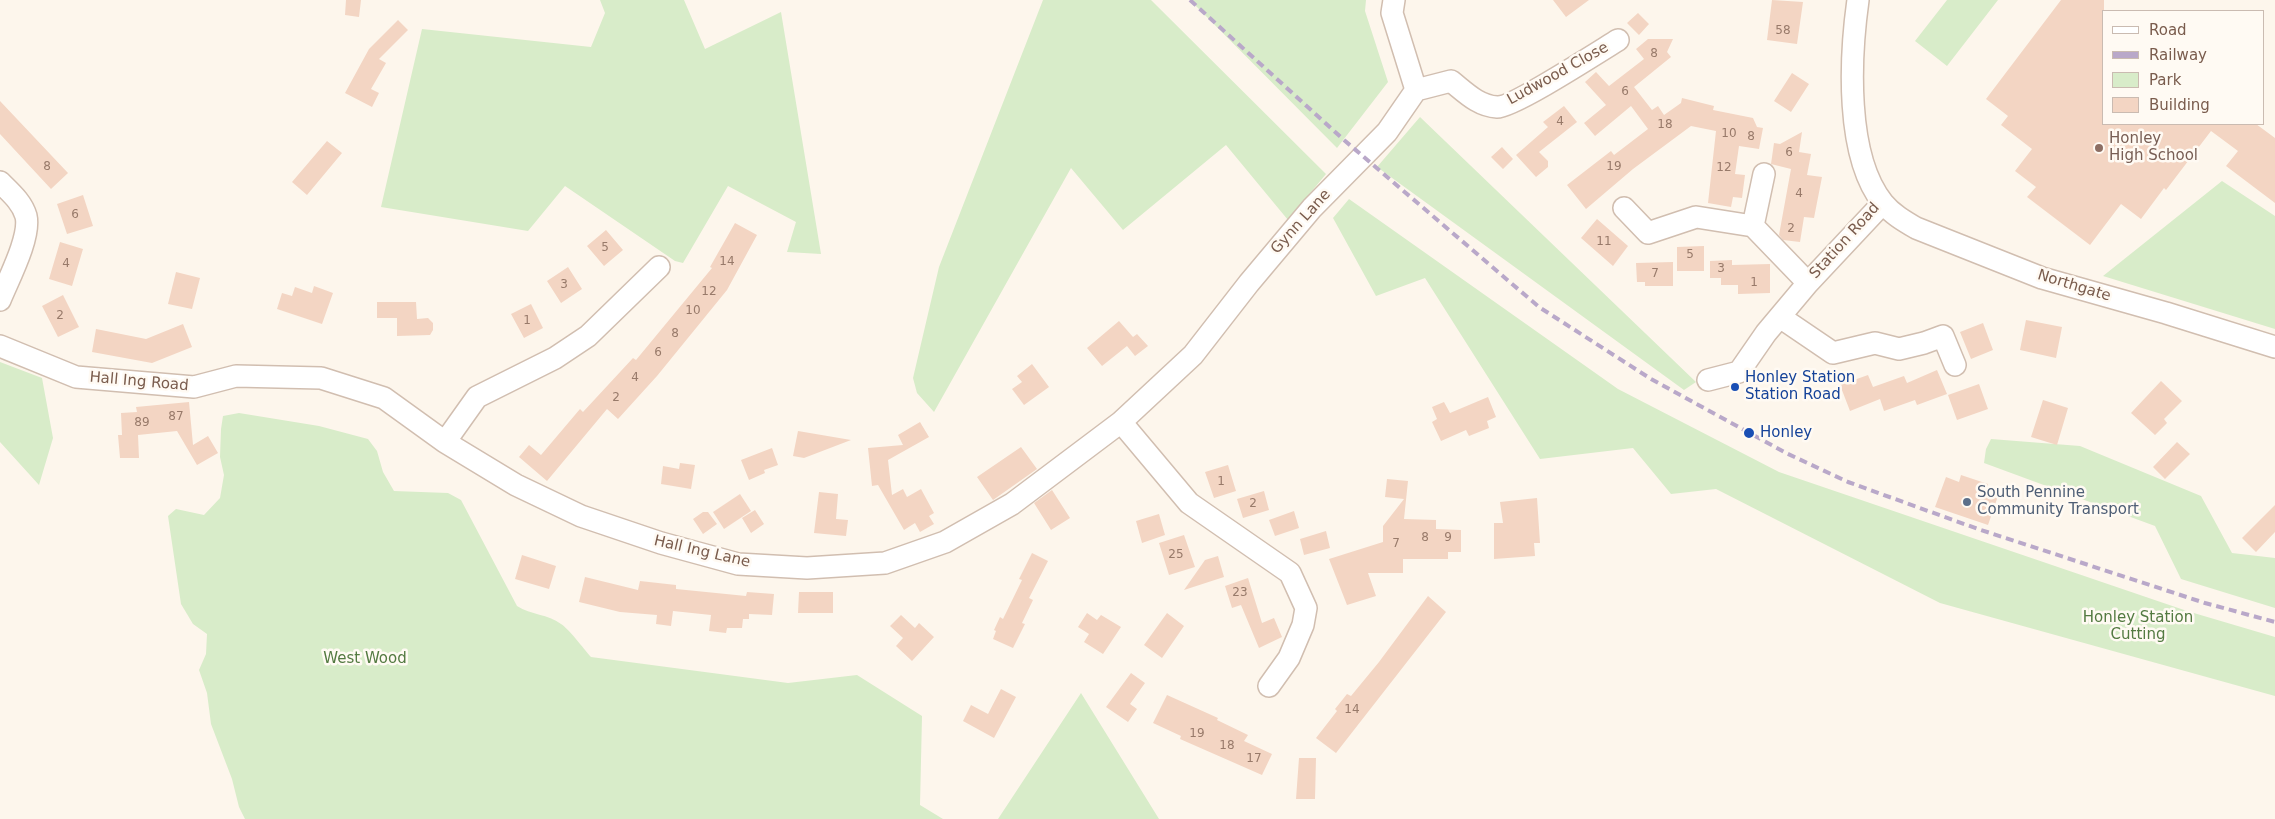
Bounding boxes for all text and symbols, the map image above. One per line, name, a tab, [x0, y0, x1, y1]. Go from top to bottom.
legend	[2102, 10, 2265, 125]
text: Road	[2149, 21, 2187, 39]
house number: 58	[1775, 24, 1791, 38]
street label: Ludwood Close	[1504, 39, 1612, 109]
text: Railway	[2149, 46, 2207, 64]
house number: 8	[1650, 47, 1658, 61]
text: Park	[2149, 71, 2181, 89]
house number: 6	[1621, 85, 1629, 99]
text: Building	[2149, 96, 2210, 114]
house number: 4	[1556, 115, 1564, 129]
house number: 18	[1657, 118, 1673, 132]
house number: 10	[1721, 127, 1737, 141]
house number: 8	[1747, 130, 1755, 144]
place label: Honley High School	[2109, 130, 2198, 165]
marker: Honley High School	[2093, 142, 2105, 154]
house number: 6	[1785, 146, 1793, 160]
house number: 8	[43, 160, 51, 174]
house number: 19	[1606, 160, 1622, 174]
house number: 12	[1716, 161, 1732, 175]
street label: Gynn Lane	[1267, 186, 1335, 258]
house number: 4	[1795, 187, 1803, 201]
street label: Station Road	[1806, 199, 1884, 283]
house number: 6	[71, 208, 79, 222]
house number: 2	[1787, 222, 1795, 236]
house number: 11	[1596, 235, 1612, 249]
house number: 5	[601, 241, 609, 255]
house number: 5	[1686, 248, 1694, 262]
house number: 14	[719, 255, 735, 269]
house number: 4	[62, 257, 70, 271]
house number: 3	[1717, 262, 1725, 276]
street label: Northgate	[2035, 266, 2113, 306]
house number: 7	[1651, 267, 1659, 281]
house number: 1	[1750, 276, 1758, 290]
house number: 3	[560, 278, 568, 292]
house number: 12	[701, 285, 717, 299]
house number: 10	[685, 304, 701, 318]
house number: 2	[56, 309, 64, 323]
house number: 1	[523, 314, 531, 328]
house number: 8	[671, 327, 679, 341]
house number: 6	[654, 346, 662, 360]
street label: Hall Ing Road	[89, 369, 189, 395]
place label: Honley Station Station Road	[1745, 369, 1855, 404]
house number: 4	[631, 371, 639, 385]
marker: Honley Station Station Road	[1729, 381, 1741, 393]
house number: 2	[612, 391, 620, 405]
house number: 87	[168, 410, 184, 424]
house number: 89	[134, 416, 150, 430]
place label: Honley	[1760, 424, 1812, 442]
marker: Honley	[1742, 426, 1756, 440]
house number: 1	[1217, 475, 1225, 489]
place label: South Pennine Community Transport	[1977, 484, 2139, 519]
marker: South Pennine Community Transport	[1961, 496, 1973, 508]
house number: 2	[1249, 497, 1257, 511]
house number: 8	[1421, 531, 1429, 545]
house number: 9	[1444, 531, 1452, 545]
street label: Hall Ing Lane	[652, 532, 752, 572]
house number: 7	[1392, 537, 1400, 551]
house number: 25	[1168, 548, 1184, 562]
house number: 23	[1232, 586, 1248, 600]
park label: Honley Station Cutting	[2083, 609, 2193, 644]
park label: West Wood	[323, 650, 407, 668]
house number: 14	[1344, 703, 1360, 717]
house number: 19	[1189, 727, 1205, 741]
house number: 18	[1219, 739, 1235, 753]
house number: 17	[1246, 752, 1262, 766]

